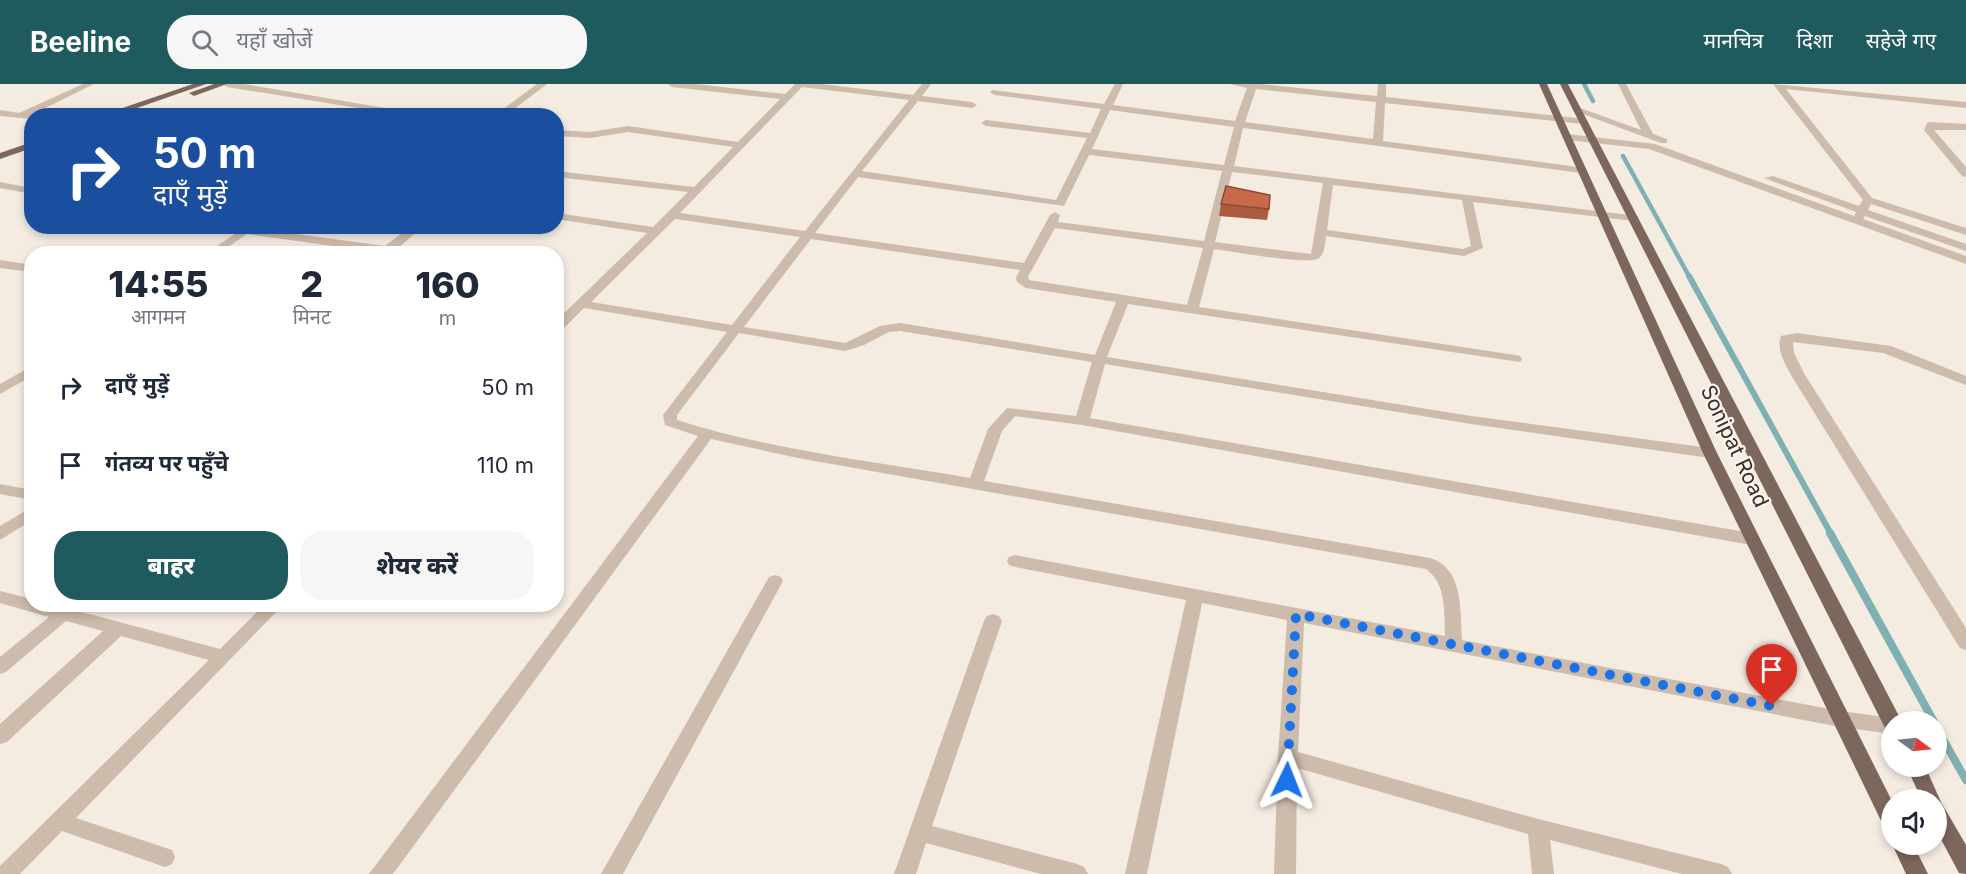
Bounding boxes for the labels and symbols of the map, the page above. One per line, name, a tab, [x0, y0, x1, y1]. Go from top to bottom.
street label: Sonipat Road	[1696, 381, 1774, 511]
pin	[1746, 644, 1797, 706]
north arrow	[1881, 711, 1947, 777]
position arrow	[1255, 748, 1319, 812]

